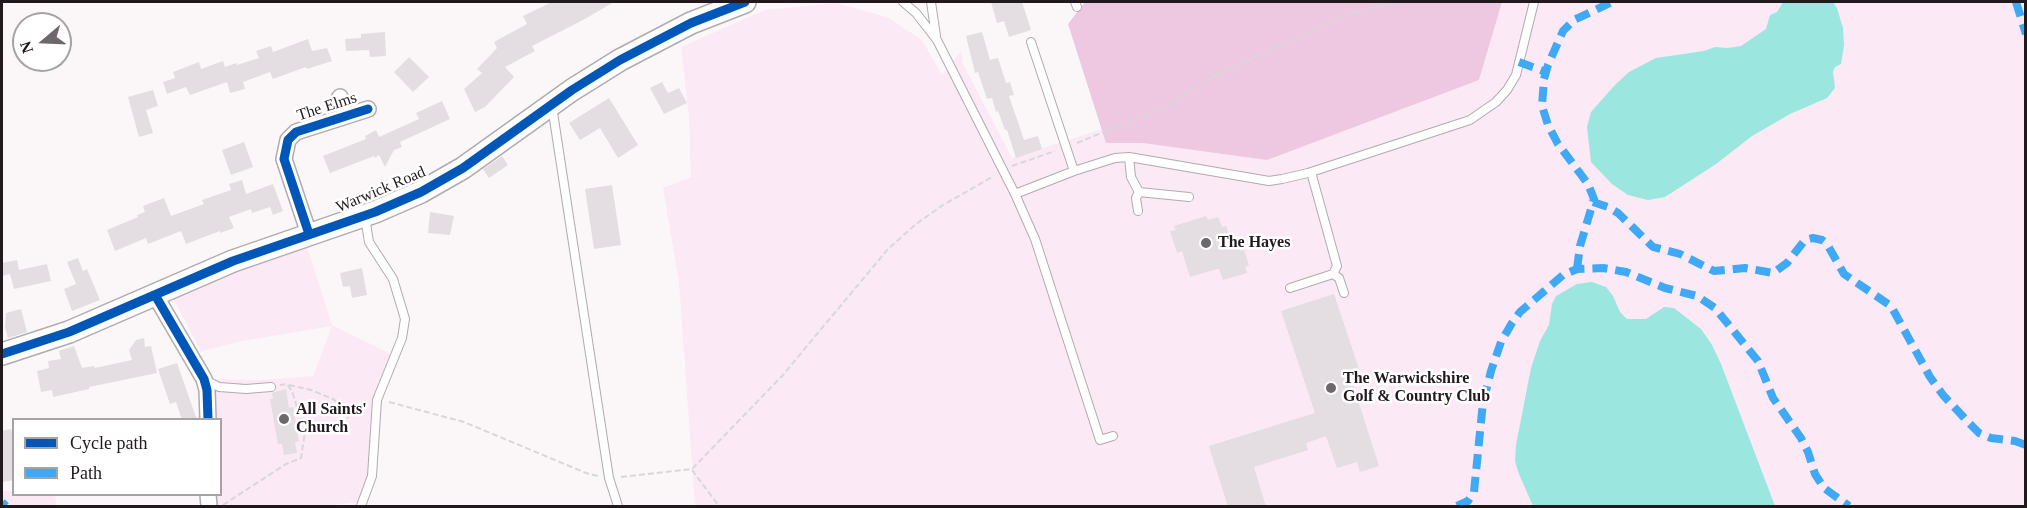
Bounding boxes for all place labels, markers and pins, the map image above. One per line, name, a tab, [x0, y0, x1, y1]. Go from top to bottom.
place label: The Hayes	[1218, 233, 1290, 253]
marker: The Hayes	[1199, 236, 1213, 250]
place label: The Warwickshire Golf & Country Club	[1343, 369, 1490, 407]
marker: The Warwickshire Golf & Country Club	[1324, 381, 1338, 395]
place label: All Saints' Church	[296, 400, 367, 438]
marker: All Saints' Church	[277, 412, 291, 426]

